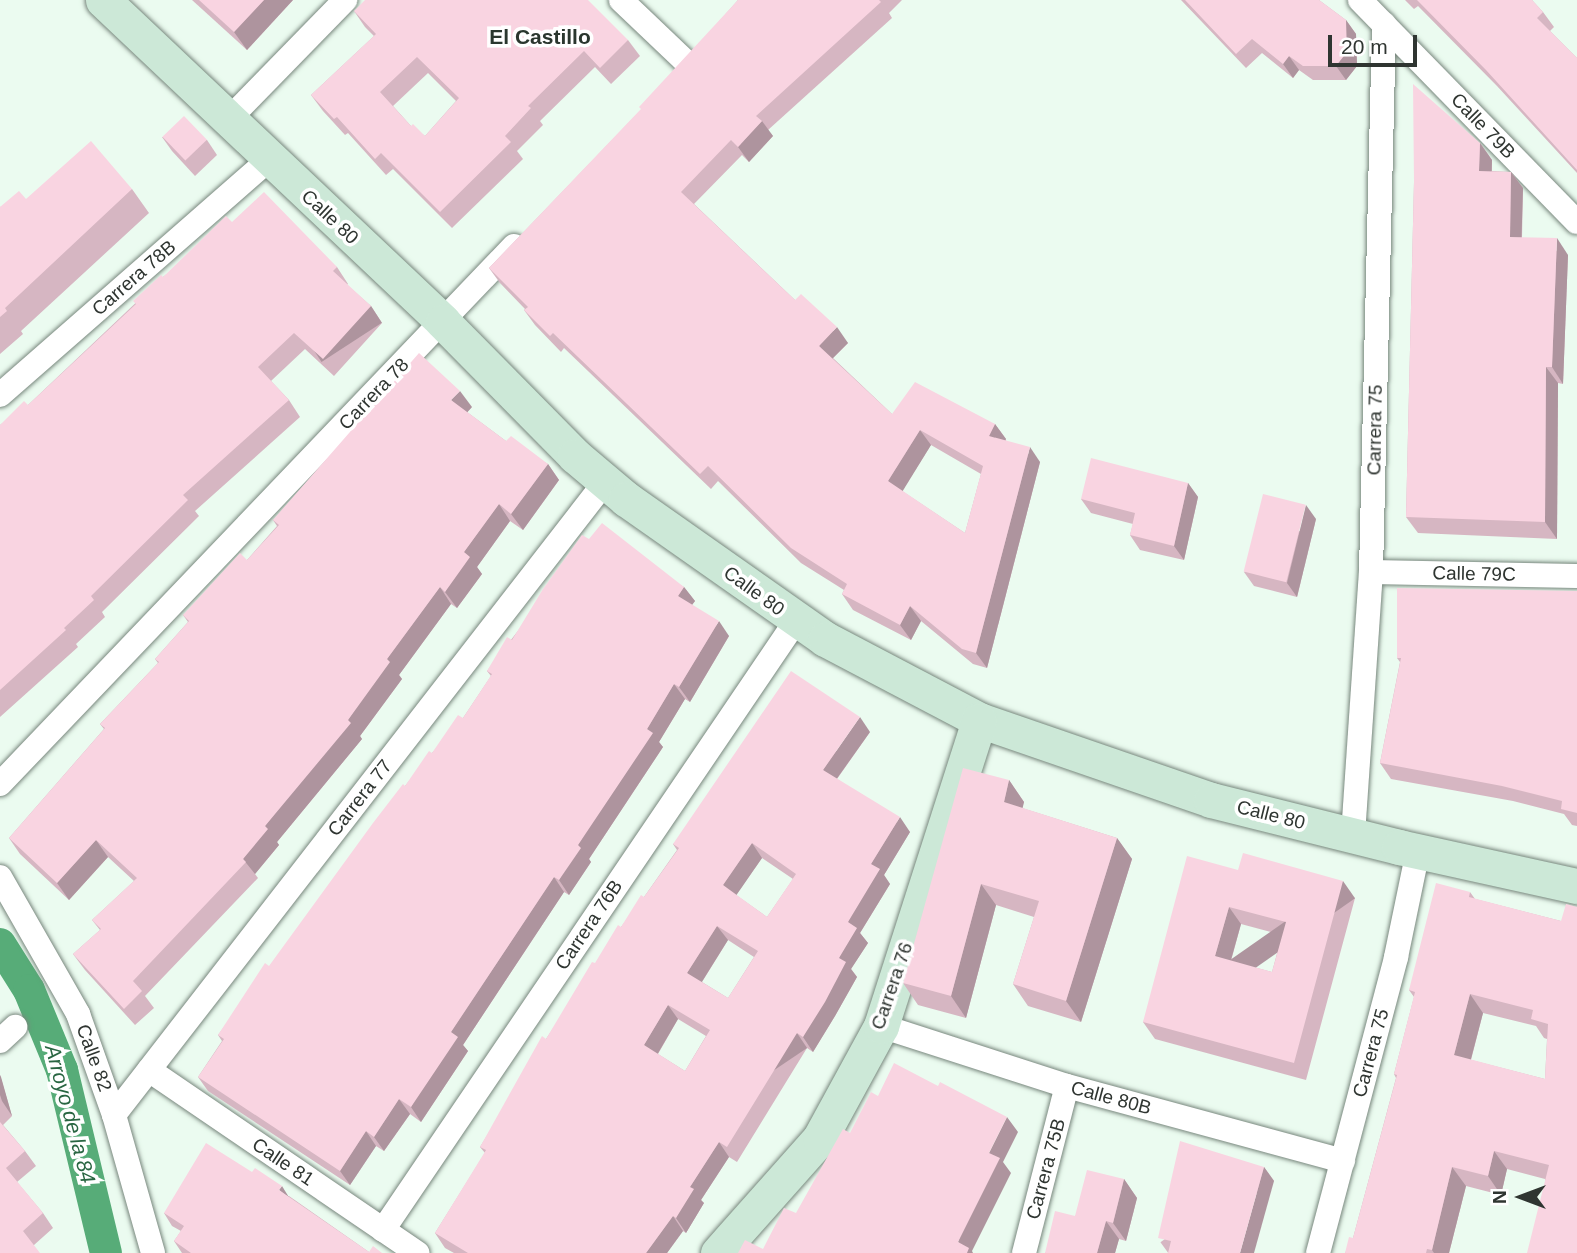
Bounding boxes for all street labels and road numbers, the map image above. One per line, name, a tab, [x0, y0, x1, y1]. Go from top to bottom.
street label: Calle 79B	[1446, 88, 1520, 164]
street label: Calle 80	[297, 185, 363, 249]
street label: Carrera 78B	[87, 235, 181, 321]
street label: Carrera 78	[334, 353, 414, 435]
street label: Carrera 75	[1363, 384, 1387, 476]
street label: Calle 80	[719, 561, 789, 621]
street label: Calle 79C	[1432, 562, 1516, 586]
street label: Carrera 77	[323, 755, 397, 841]
street label: Calle 80	[1234, 796, 1308, 834]
street label: Carrera 76B	[551, 876, 627, 974]
street label: Carrera 76	[866, 939, 918, 1033]
street label: Carrera 75	[1348, 1006, 1394, 1100]
street label: Calle 82	[71, 1021, 117, 1095]
street label: Calle 80B	[1068, 1076, 1154, 1120]
street label: Carrera 75B	[1022, 1116, 1070, 1222]
street label: Calle 81	[248, 1133, 318, 1191]

